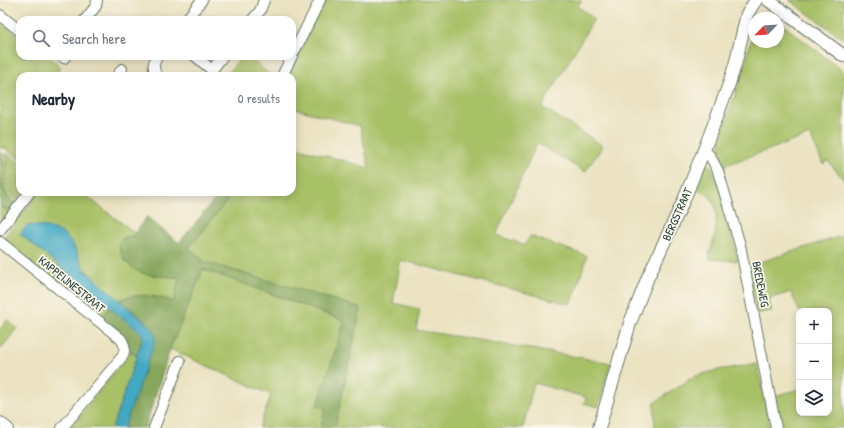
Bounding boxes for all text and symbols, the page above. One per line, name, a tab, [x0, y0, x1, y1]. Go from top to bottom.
north arrow	[748, 12, 784, 48]
search box	[16, 16, 296, 60]
icon: search	[30, 27, 52, 49]
text: Search here	[62, 28, 126, 49]
text: Nearby	[32, 87, 75, 110]
text: 0 results	[238, 89, 280, 107]
street label: BERGSTRAAT	[658, 184, 696, 243]
street label: KAPPEIJNESTRAAT	[35, 252, 109, 317]
street label: BREDEWEG	[748, 260, 774, 309]
map controls	[796, 308, 832, 416]
button: +	[796, 308, 832, 344]
button: −	[796, 344, 832, 380]
button: layers	[796, 380, 832, 416]

